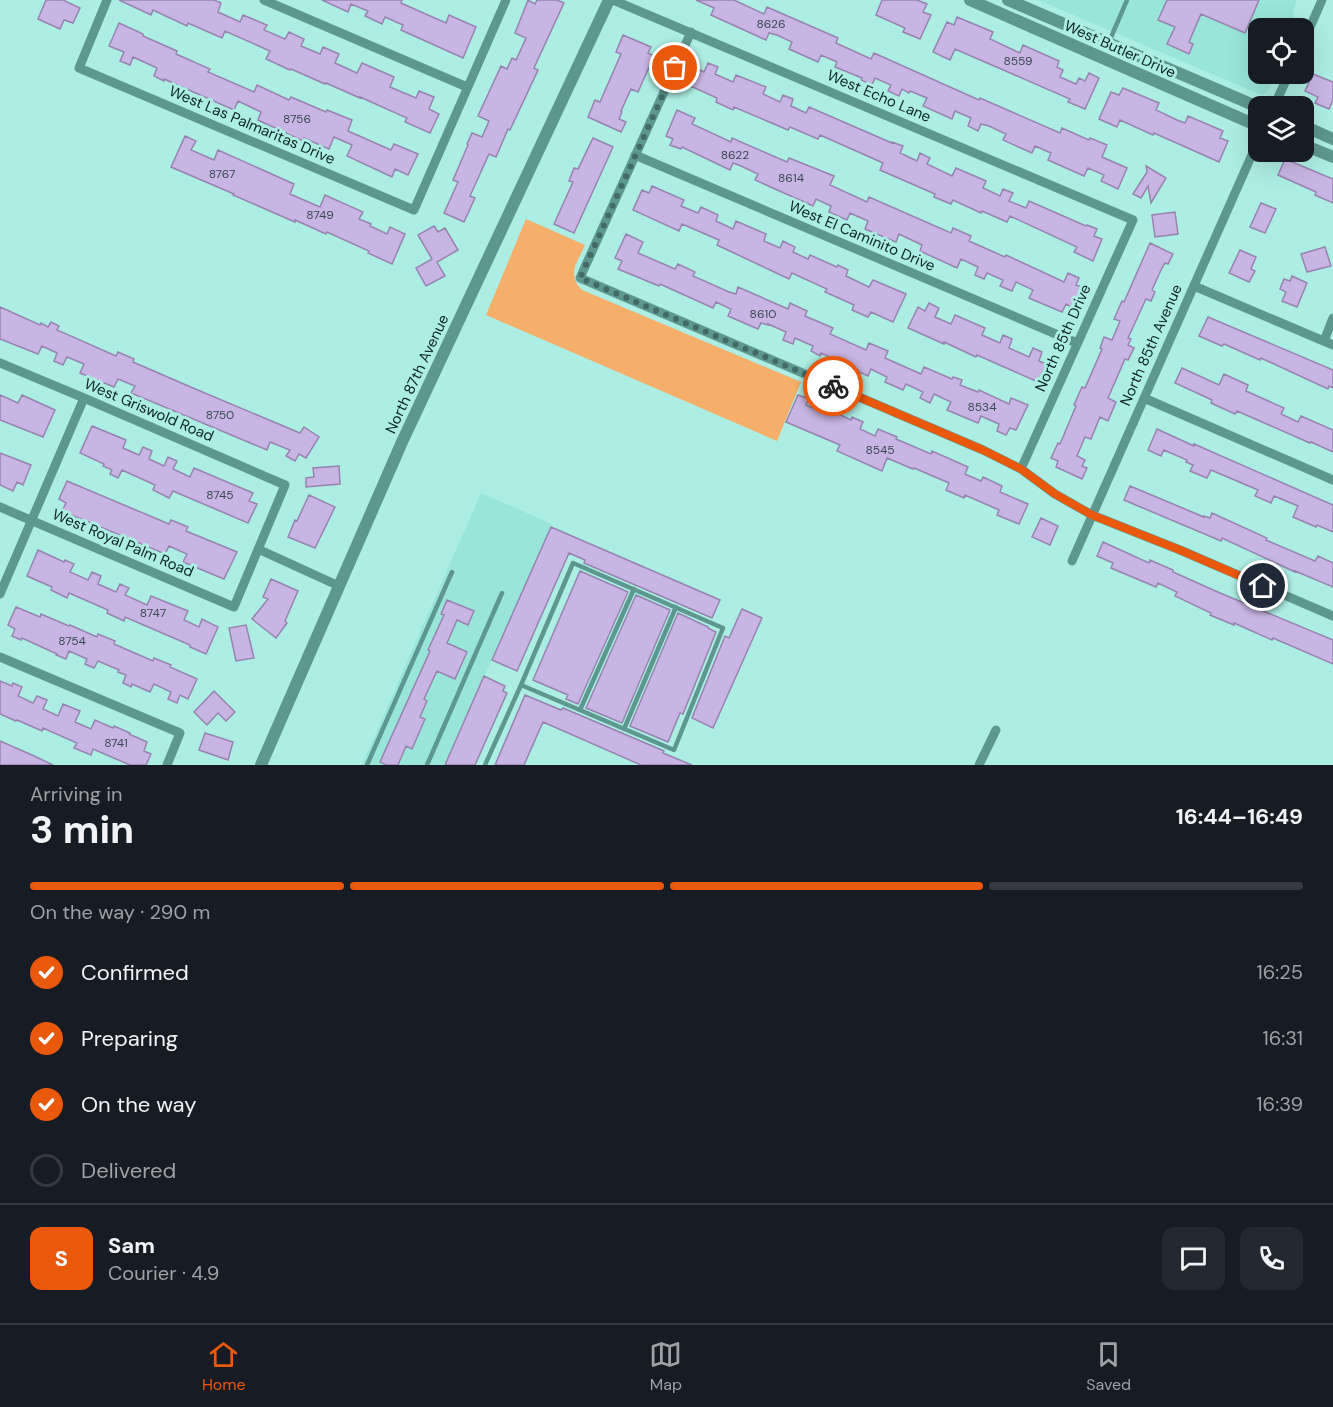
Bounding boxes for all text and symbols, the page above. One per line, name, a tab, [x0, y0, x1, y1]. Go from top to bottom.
house number: 8626	[757, 16, 785, 32]
street label: West Butler Drive	[1061, 16, 1179, 82]
map controls	[1248, 18, 1314, 162]
button: locate	[1248, 18, 1314, 84]
pin	[649, 42, 700, 93]
icon: bag	[658, 51, 691, 84]
house number: 8559	[1003, 53, 1033, 69]
street label: West Echo Lane	[824, 65, 934, 127]
street label: West Las Palmaritas Drive	[166, 81, 338, 169]
button: layers	[1248, 96, 1314, 162]
house number: 8756	[283, 111, 311, 127]
house number: 8622	[721, 147, 749, 163]
house number: 8767	[209, 166, 235, 182]
house number: 8614	[778, 170, 804, 186]
street label: West El Caminito Drive	[786, 196, 938, 276]
house number: 8749	[306, 207, 334, 223]
street label: North 85th Drive	[1030, 281, 1096, 395]
street label: North 85th Avenue	[1115, 281, 1187, 409]
house number: 8610	[750, 306, 776, 322]
street label: North 87th Avenue	[381, 311, 453, 437]
courier	[803, 356, 863, 416]
icon: bike	[817, 370, 850, 403]
street label: West Griswold Road	[81, 374, 217, 446]
house number: 8534	[968, 399, 997, 415]
house number: 8750	[206, 407, 234, 423]
house number: 8545	[865, 442, 895, 458]
house number: 8745	[206, 487, 234, 503]
street label: West Royal Palm Road	[49, 504, 197, 582]
pin	[1237, 560, 1288, 611]
icon: home	[1246, 569, 1279, 602]
house number: 8747	[140, 605, 166, 621]
house number: 8754	[58, 633, 86, 649]
house number: 8741	[104, 735, 128, 751]
text: Arriving in	[30, 781, 122, 807]
text: 16:44–16:49	[1176, 802, 1303, 831]
text: 3 min	[30, 804, 134, 855]
text: On the way · 290 m	[30, 899, 210, 925]
icon: check	[30, 956, 63, 989]
text: Confirmed	[81, 958, 189, 987]
text: 16:25	[1256, 959, 1303, 985]
icon: check	[30, 1022, 63, 1055]
text: Preparing	[81, 1024, 178, 1053]
text: 16:31	[1262, 1025, 1303, 1051]
icon: check	[30, 1088, 63, 1121]
text: On the way	[81, 1090, 196, 1119]
text: 16:39	[1256, 1091, 1303, 1117]
text: Delivered	[81, 1156, 176, 1185]
button: chat	[1162, 1227, 1225, 1290]
button: phone	[1240, 1227, 1303, 1290]
text: Sam	[108, 1231, 155, 1260]
text: S	[55, 1244, 68, 1273]
text: Courier · 4.9	[108, 1260, 219, 1286]
tab: Home	[202, 1338, 246, 1395]
tab: Map	[649, 1338, 682, 1395]
tab: Saved	[1086, 1338, 1131, 1395]

